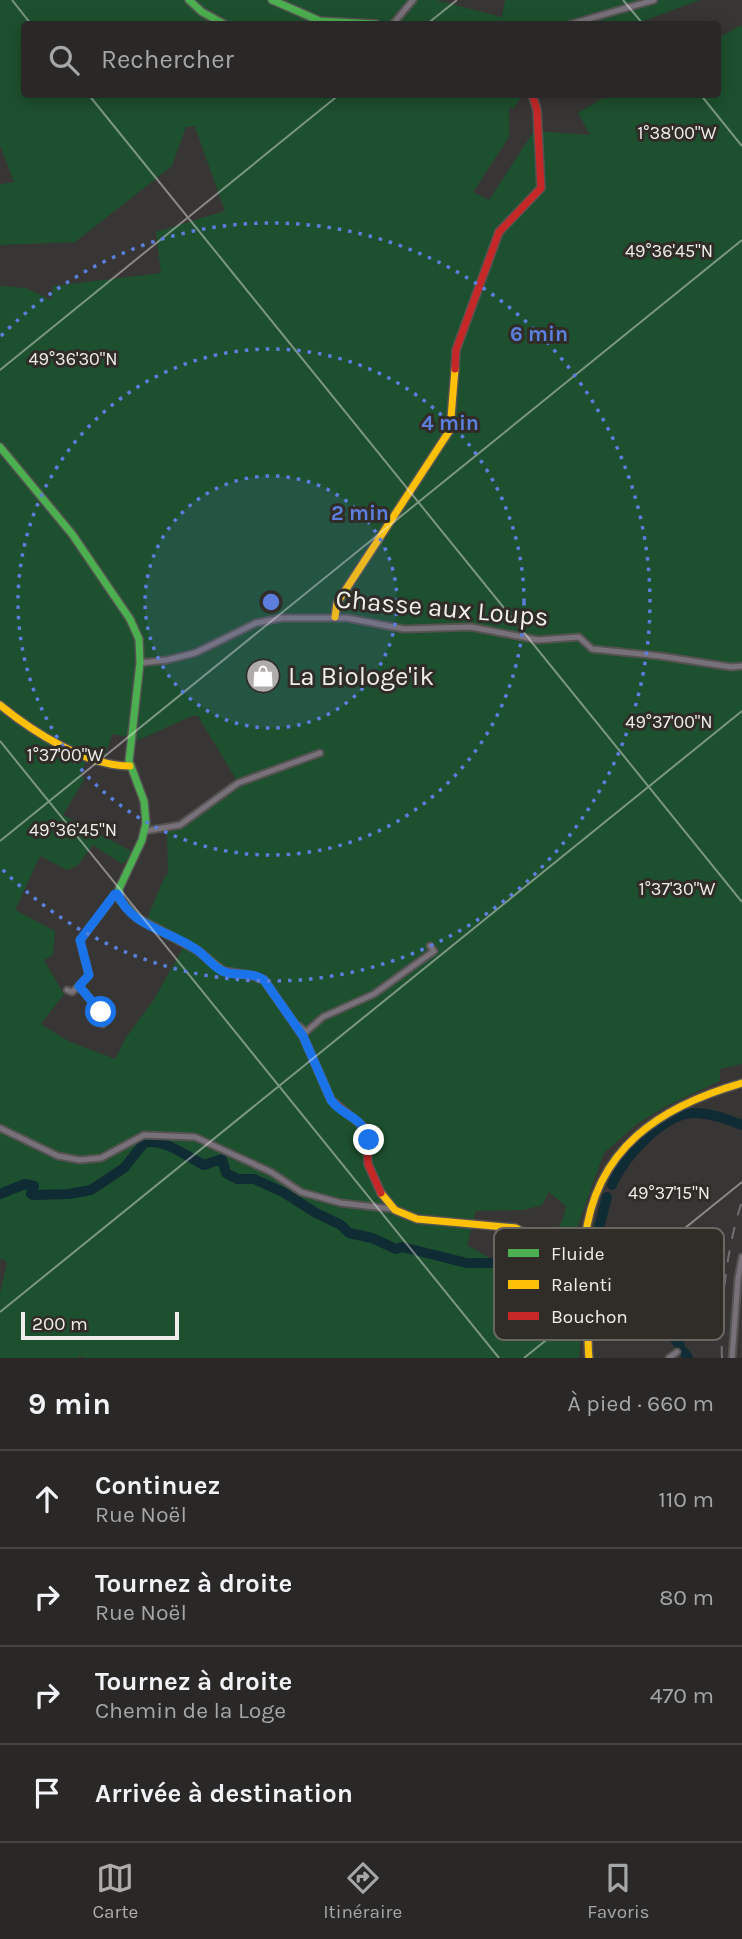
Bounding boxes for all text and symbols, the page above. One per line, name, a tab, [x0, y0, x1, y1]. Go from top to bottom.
search box	[21, 21, 721, 98]
icon: search	[45, 41, 83, 79]
text: Rechercher	[101, 44, 234, 75]
text: 1°38'00"W	[637, 122, 717, 144]
text: 49°36'45"N	[625, 240, 713, 262]
text: 6 min	[510, 322, 568, 346]
text: 49°36'30"N	[28, 348, 118, 370]
text: 4 min	[421, 411, 479, 435]
text: 2 min	[331, 501, 389, 525]
street label: Chasse aux Loups	[334, 583, 550, 633]
centre of rings	[259, 590, 283, 614]
shop icon: La Biologe'ik	[244, 657, 282, 695]
place label: La Biologe'ik	[288, 661, 434, 692]
text: 49°37'00"N	[625, 711, 713, 733]
text: 1°37'00"W	[27, 744, 103, 766]
text: 49°36'45"N	[29, 819, 117, 841]
text: 1°37'30"W	[639, 878, 715, 900]
route start	[85, 996, 116, 1027]
route end	[353, 1124, 384, 1155]
text: 49°37'15"N	[628, 1182, 710, 1204]
legend	[494, 1228, 724, 1340]
text: Fluide	[551, 1243, 604, 1265]
text: Ralenti	[551, 1274, 612, 1296]
text: Bouchon	[551, 1306, 628, 1328]
scale bar	[21, 1309, 178, 1341]
text: 200 m	[32, 1313, 88, 1335]
text: 9 min	[28, 1386, 111, 1422]
text: À pied · 660 m	[568, 1390, 714, 1417]
text: Continuez	[95, 1470, 220, 1501]
icon: ahead	[28, 1480, 66, 1518]
text: 110 m	[658, 1486, 714, 1513]
text: Rue Noël	[95, 1501, 187, 1528]
text: Tournez à droite	[95, 1568, 292, 1599]
icon: right	[28, 1578, 66, 1616]
text: 80 m	[659, 1584, 714, 1611]
text: Rue Noël	[95, 1599, 187, 1626]
text: Tournez à droite	[95, 1666, 292, 1697]
icon: right	[28, 1676, 66, 1714]
text: 470 m	[650, 1682, 714, 1709]
text: Chemin de la Loge	[95, 1697, 286, 1724]
icon: arrive	[28, 1774, 66, 1812]
text: Arrivée à destination	[95, 1778, 353, 1809]
tab: Carte	[92, 1859, 138, 1923]
tab: Itinéraire	[323, 1859, 402, 1923]
tab: Favoris	[587, 1859, 650, 1923]

